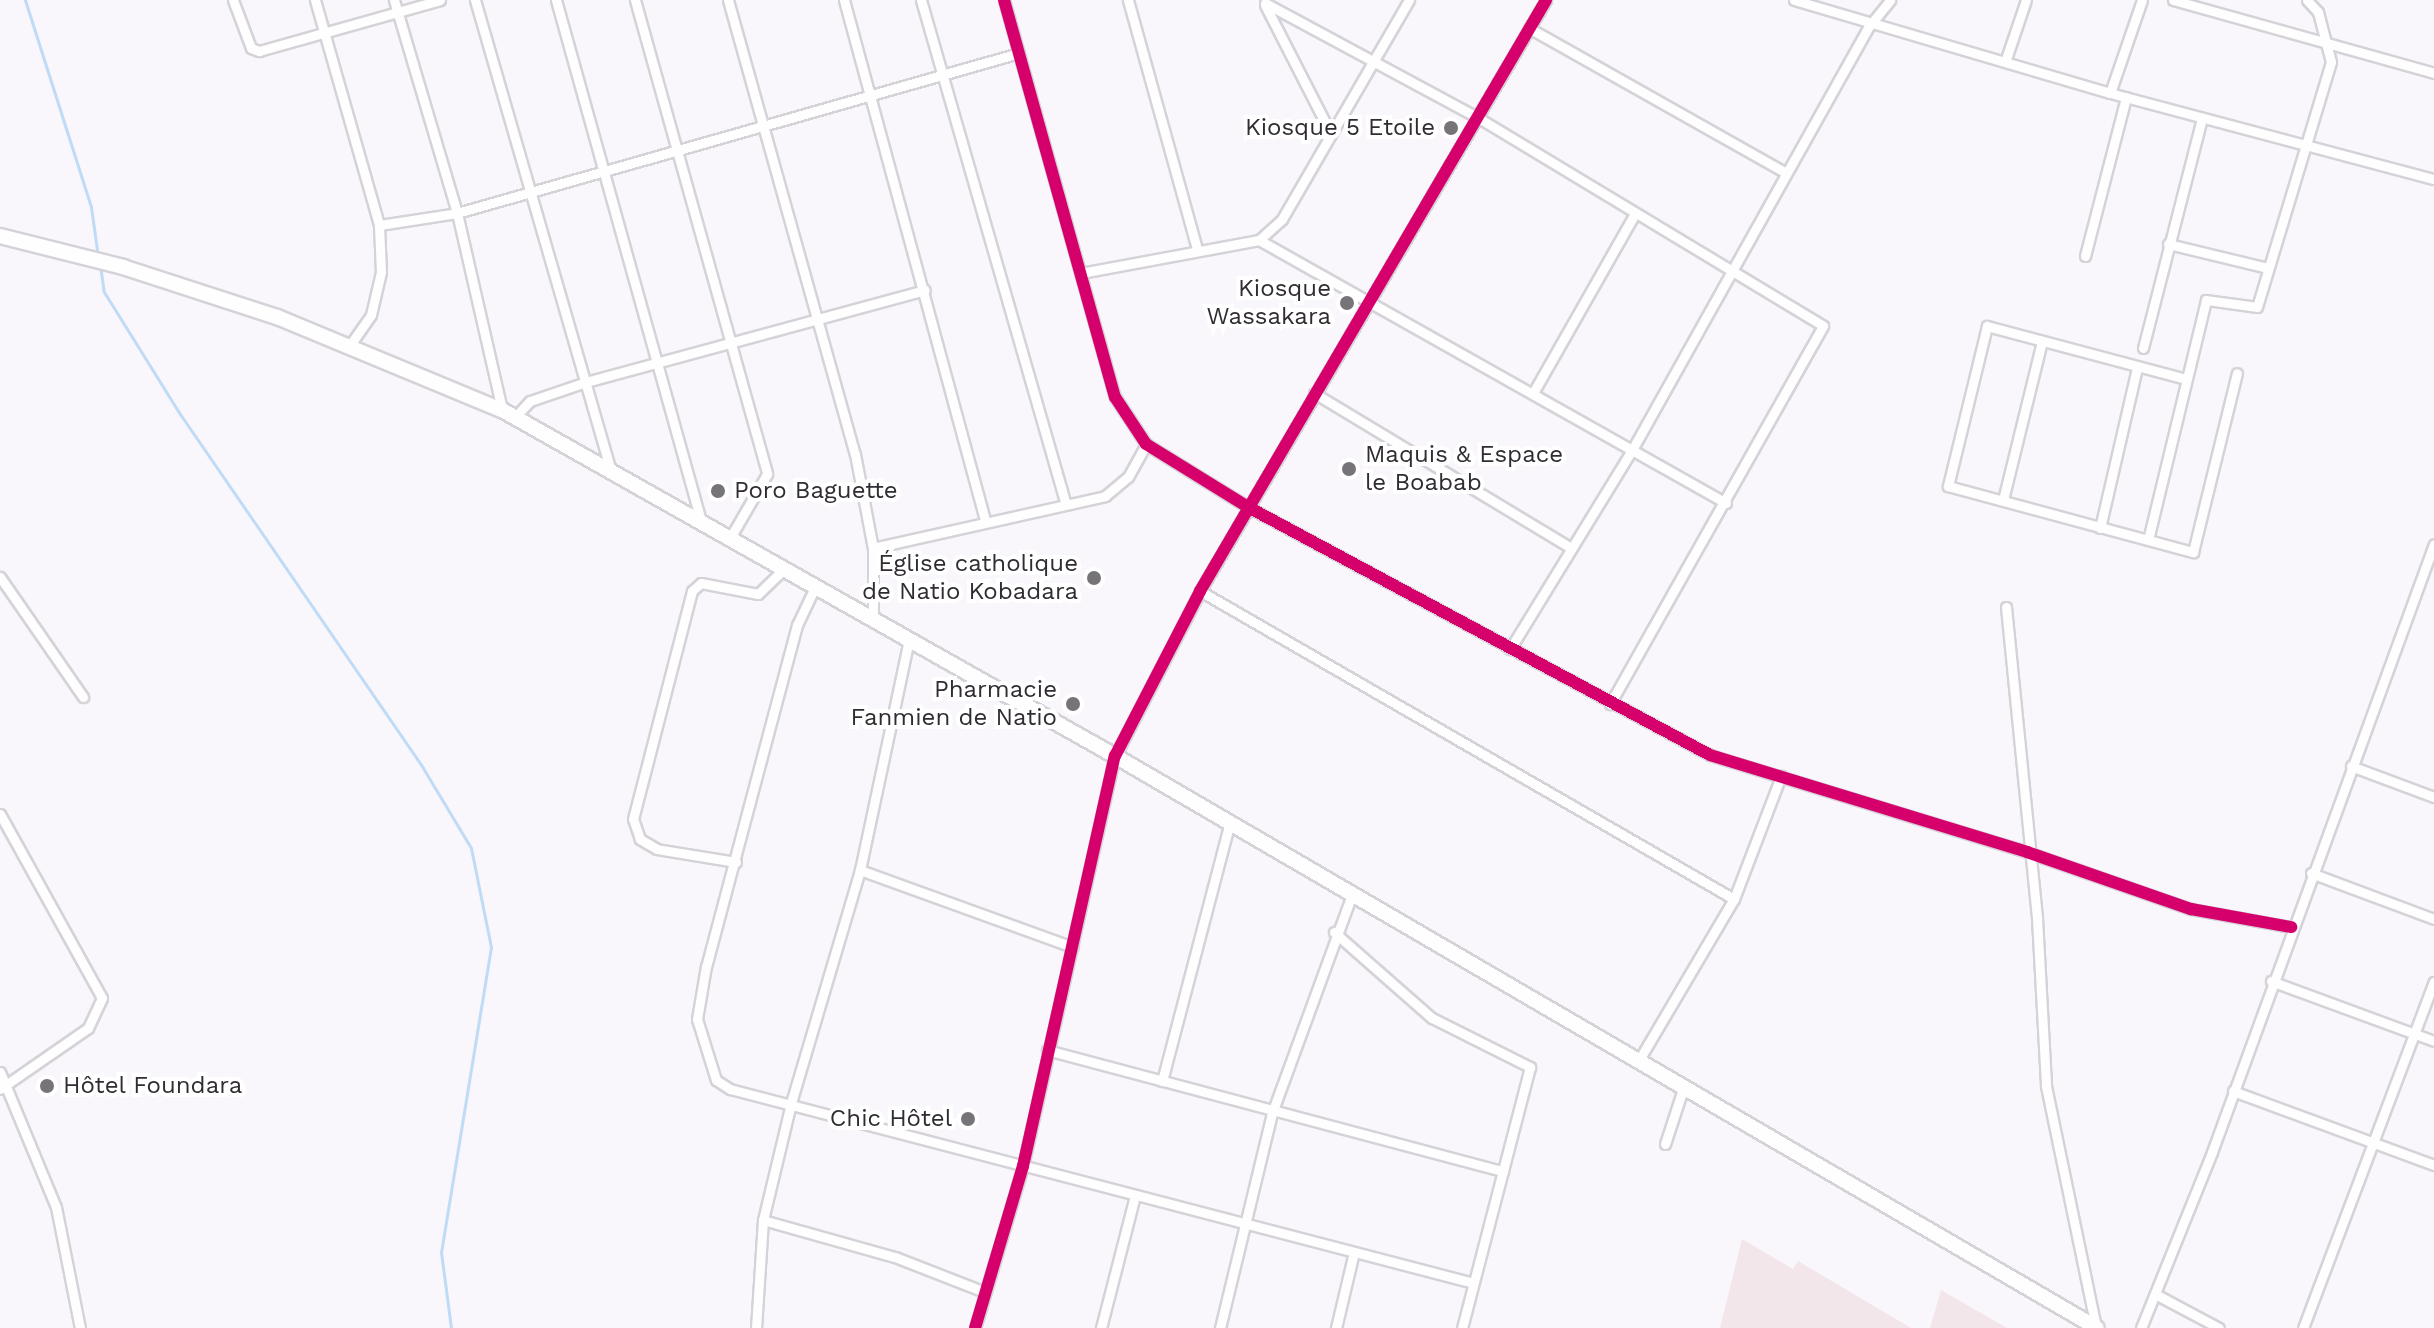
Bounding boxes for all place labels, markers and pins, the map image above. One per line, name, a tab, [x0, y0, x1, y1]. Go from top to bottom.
place label: Kiosque 5 Etoile	[1245, 114, 1435, 142]
marker: Kiosque 5 Etoile	[1442, 119, 1460, 137]
place label: Kiosque Wassakara	[1206, 275, 1331, 331]
marker: Kiosque Wassakara	[1338, 294, 1356, 312]
place label: Maquis & Espace le Boabab	[1365, 441, 1563, 497]
marker: Maquis & Espace le Boabab	[1340, 460, 1358, 478]
place label: Poro Baguette	[734, 477, 898, 505]
marker: Poro Baguette	[709, 482, 727, 500]
place label: Église catholique de Natio Kobadara	[862, 550, 1078, 606]
marker: Église catholique de Natio Kobadara	[1085, 569, 1103, 587]
place label: Pharmacie Fanmien de Natio	[851, 676, 1057, 732]
marker: Pharmacie Fanmien de Natio	[1064, 695, 1082, 713]
place label: Hôtel Foundara	[63, 1072, 243, 1100]
marker: Hôtel Foundara	[38, 1077, 56, 1095]
place label: Chic Hôtel	[830, 1105, 952, 1133]
marker: Chic Hôtel	[959, 1110, 977, 1128]

